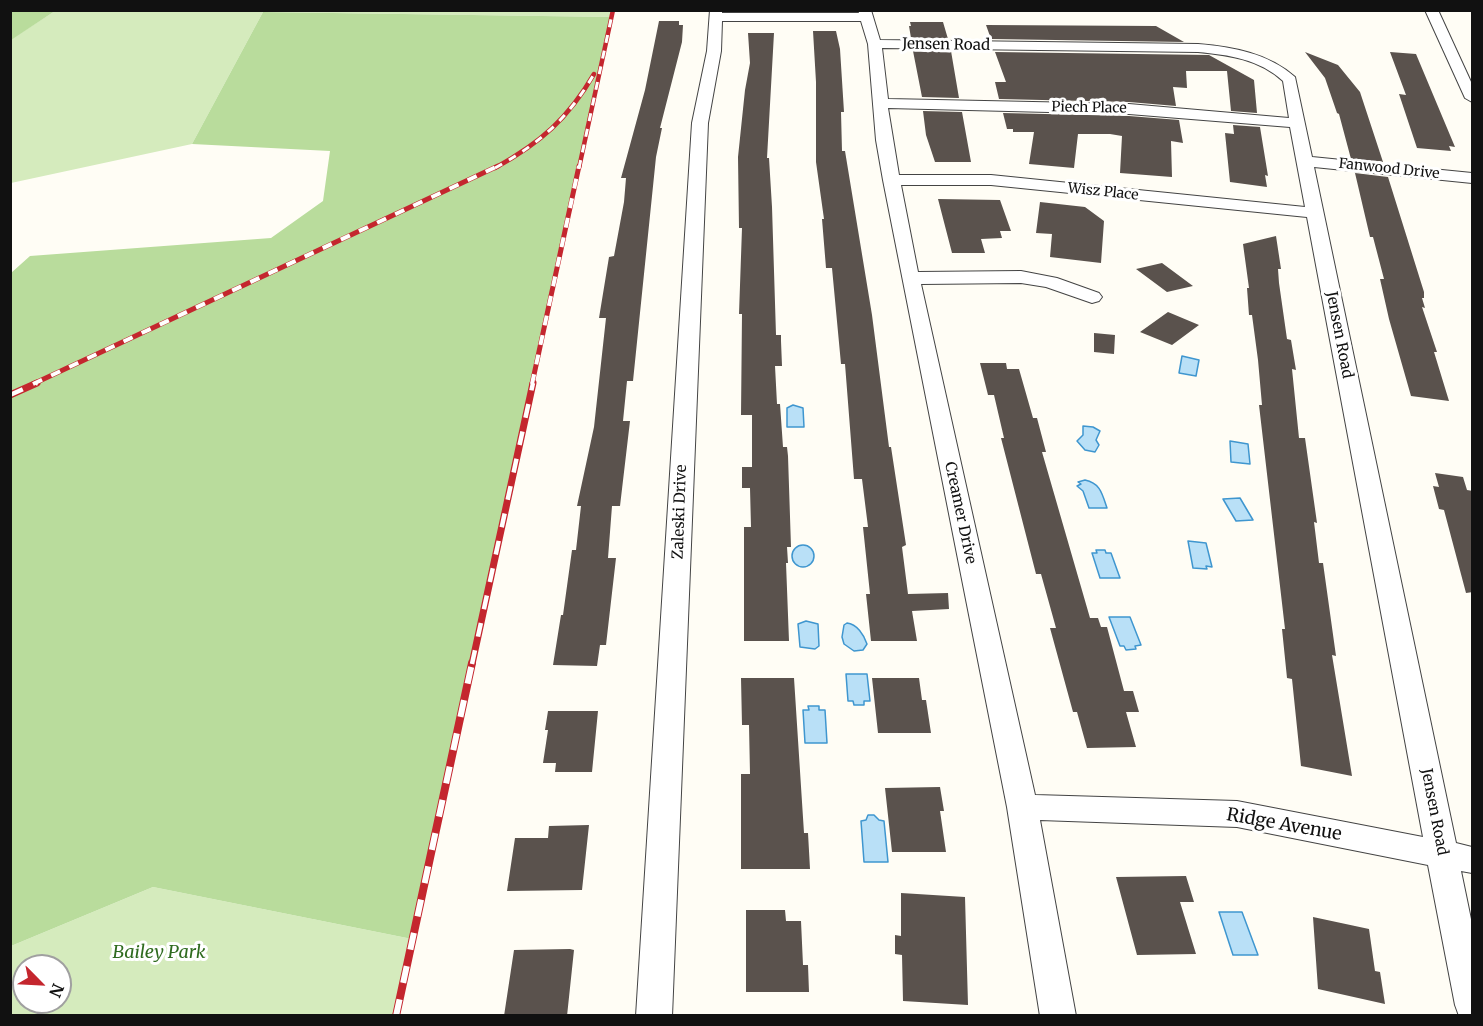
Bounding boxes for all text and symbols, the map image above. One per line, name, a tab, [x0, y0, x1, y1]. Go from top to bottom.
street label: Jensen Road	[902, 35, 990, 55]
street label: Piech Place	[1051, 99, 1127, 117]
street label: Fanwood Drive	[1338, 155, 1440, 183]
street label: Wisz Place	[1067, 180, 1139, 204]
street label: Jensen Road	[1322, 290, 1356, 380]
street label: Creamer Drive	[940, 460, 980, 566]
street label: Zaleski Drive	[669, 464, 691, 560]
street label: Jensen Road	[1417, 767, 1451, 857]
street label: Ridge Avenue	[1225, 804, 1343, 846]
park label: Bailey Park	[112, 942, 206, 964]
north arrow	[12, 954, 72, 1014]
text: N	[45, 981, 68, 1000]

